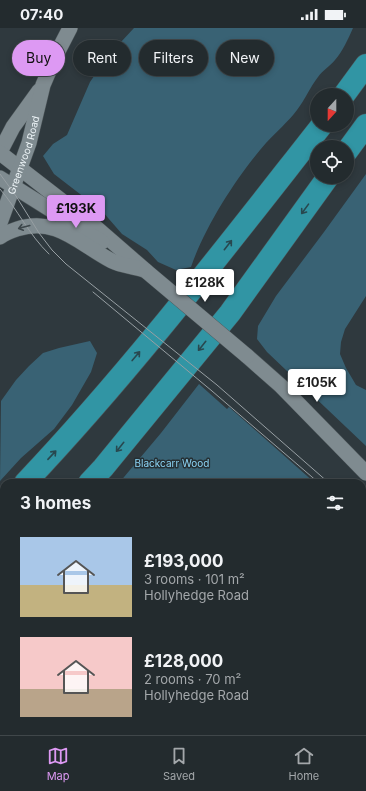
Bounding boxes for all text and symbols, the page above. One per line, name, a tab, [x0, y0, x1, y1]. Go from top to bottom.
text: 07:40	[20, 5, 63, 24]
chip: Buy	[12, 40, 65, 76]
chip: Rent	[73, 40, 131, 76]
chip: Filters	[139, 40, 208, 76]
chip: New	[216, 40, 274, 76]
north arrow	[310, 88, 354, 132]
map controls	[310, 88, 354, 184]
street label: Greenwood Road	[5, 115, 41, 196]
button: locate	[310, 140, 354, 184]
pin: £193K	[48, 195, 104, 229]
text: £193K	[56, 200, 96, 216]
one-way arrow	[301, 203, 309, 214]
one-way arrow	[18, 224, 31, 232]
one-way arrow	[224, 239, 232, 250]
pin: £128K	[177, 269, 233, 303]
text: £128K	[185, 274, 225, 290]
one-way arrow	[198, 341, 207, 352]
one-way arrow	[132, 351, 141, 361]
pin: £105K	[289, 369, 345, 403]
text: £105K	[297, 374, 337, 390]
one-way arrow	[116, 442, 125, 453]
one-way arrow	[47, 450, 57, 460]
park label: Blackcarr Wood	[135, 457, 209, 469]
icon: filters	[324, 492, 346, 514]
text: 3 homes	[20, 493, 91, 513]
text: £193,000	[144, 551, 223, 571]
icon: home	[52, 553, 100, 601]
text: 3 rooms · 101 m²	[144, 571, 245, 587]
text: Hollyhedge Road	[144, 587, 249, 603]
text: £128,000	[144, 651, 223, 671]
icon: home	[52, 653, 100, 701]
text: 2 rooms · 70 m²	[144, 671, 241, 687]
text: Hollyhedge Road	[144, 687, 249, 703]
tab: Map	[47, 745, 70, 783]
tab: Saved	[163, 745, 195, 783]
tab: Home	[288, 745, 319, 783]

